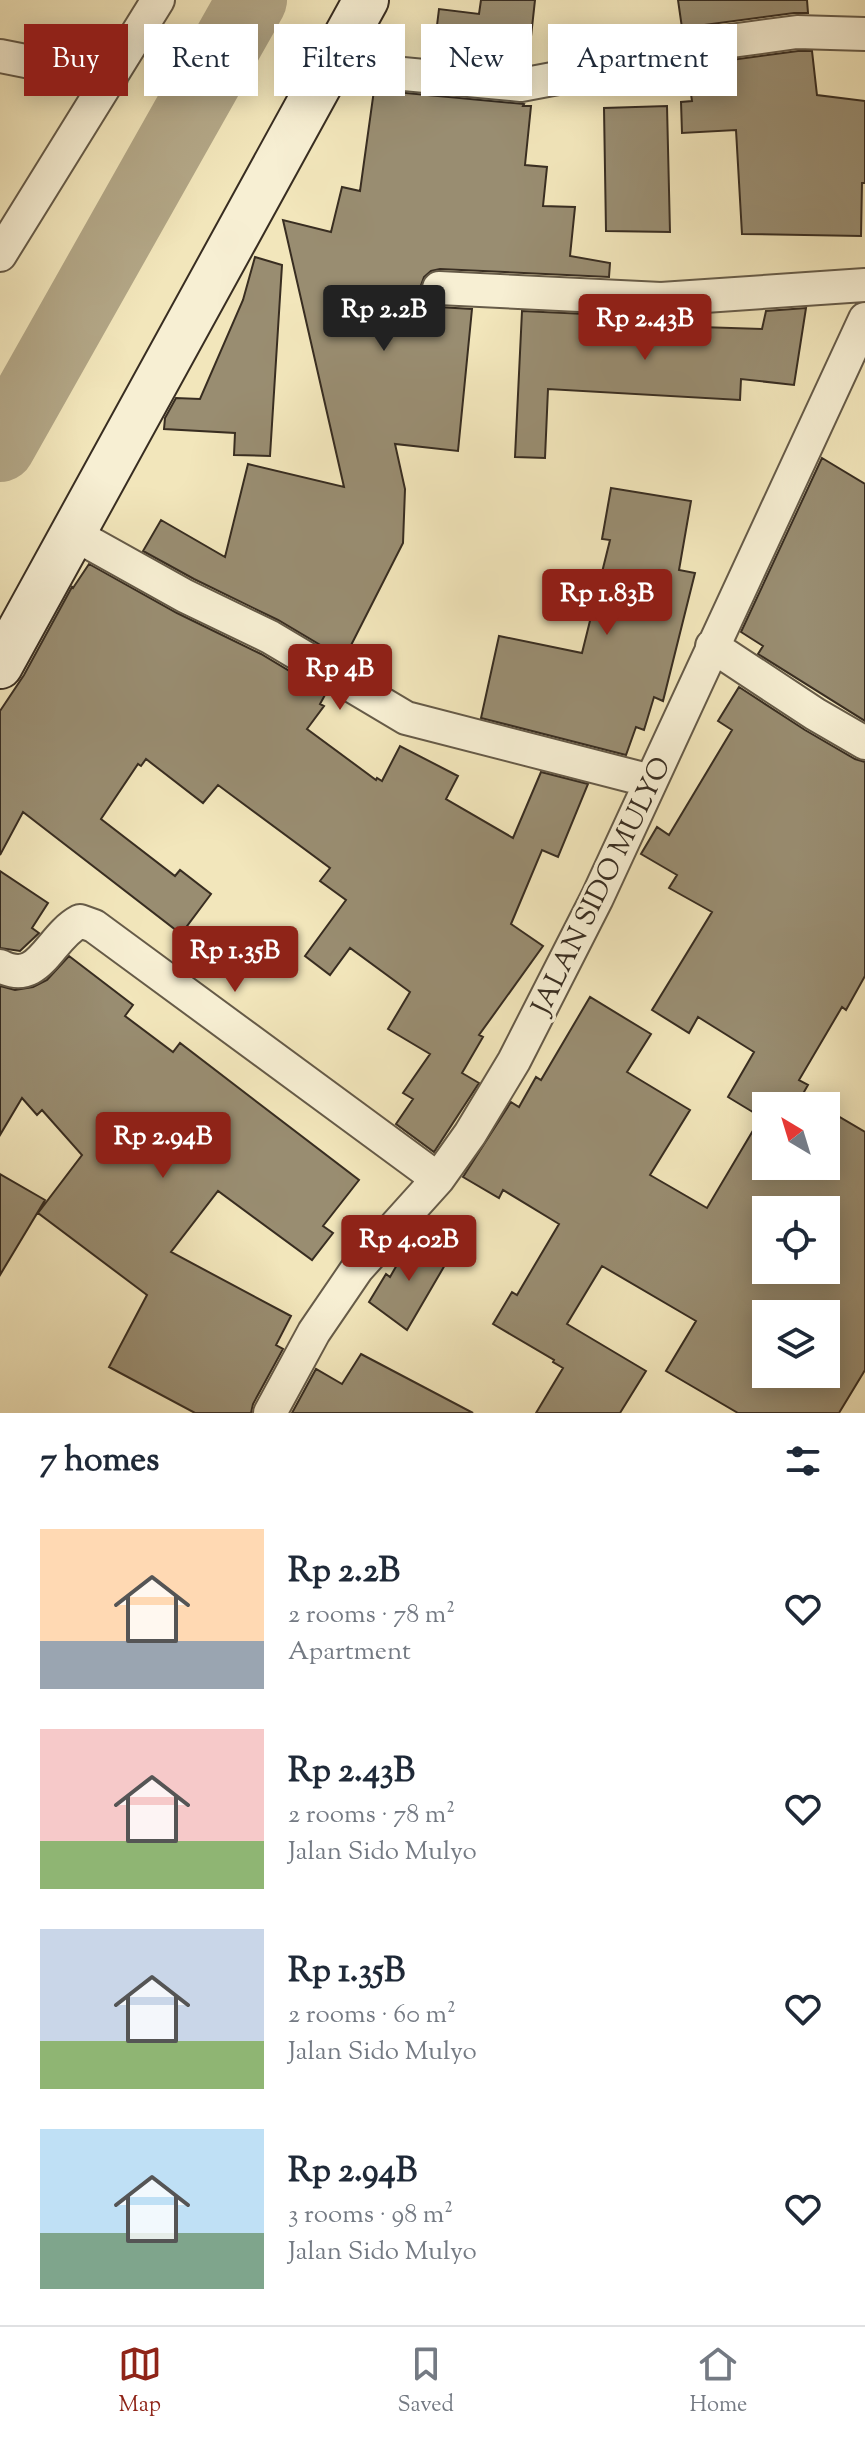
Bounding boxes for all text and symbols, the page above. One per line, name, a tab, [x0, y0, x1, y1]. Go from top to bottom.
chip: Buy	[24, 24, 128, 96]
chip: Rent	[144, 24, 258, 96]
chip: Filters	[274, 24, 405, 96]
chip: New	[421, 24, 532, 96]
chip: Apartment	[548, 24, 737, 96]
pin: Rp 2.2B	[310, 285, 458, 353]
text: Rp 2.2B	[341, 292, 427, 329]
pin: Rp 2.43B	[562, 294, 728, 362]
text: Rp 2.43B	[596, 301, 694, 338]
pin: Rp 1.83B	[524, 569, 690, 637]
text: Rp 1.83B	[560, 576, 654, 613]
pin: Rp 4B	[284, 644, 396, 712]
text: Rp 4B	[306, 651, 374, 688]
street label: JALAN SIDO MULYO	[522, 751, 683, 1024]
pin: Rp 1.35B	[152, 926, 318, 994]
text: Rp 1.35B	[190, 933, 280, 970]
north arrow	[752, 1092, 840, 1180]
map controls	[752, 1092, 840, 1388]
pin: Rp 2.94B	[80, 1112, 246, 1180]
text: Rp 2.94B	[114, 1119, 212, 1156]
button: locate	[752, 1196, 840, 1284]
pin: Rp 4.02B	[326, 1215, 492, 1283]
text: Rp 4.02B	[359, 1222, 459, 1259]
button: layers	[752, 1300, 840, 1388]
text: 7 homes	[40, 1437, 159, 1486]
icon: filters	[781, 1439, 825, 1483]
text: Rp 2.2B	[288, 1548, 400, 1597]
icon: home	[104, 1561, 200, 1657]
icon: heart	[781, 1587, 825, 1631]
text: 2 rooms · 78 m²	[288, 1597, 455, 1634]
text: Apartment	[288, 1634, 411, 1671]
text: Rp 2.43B	[288, 1748, 415, 1797]
icon: home	[104, 1761, 200, 1857]
icon: heart	[781, 1787, 825, 1831]
text: 2 rooms · 78 m²	[288, 1797, 455, 1834]
text: Jalan Sido Mulyo	[288, 1834, 477, 1871]
text: Rp 1.35B	[288, 1948, 405, 1997]
icon: home	[104, 1961, 200, 2057]
icon: heart	[781, 1987, 825, 2031]
text: 2 rooms · 60 m²	[288, 1997, 456, 2034]
text: Jalan Sido Mulyo	[288, 2034, 477, 2071]
text: Rp 2.94B	[288, 2148, 417, 2197]
icon: home	[104, 2161, 200, 2257]
icon: heart	[781, 2187, 825, 2231]
text: 3 rooms · 98 m²	[288, 2197, 453, 2234]
text: Jalan Sido Mulyo	[288, 2234, 477, 2271]
tab: Map	[118, 2342, 162, 2422]
tab: Saved	[397, 2342, 454, 2422]
tab: Home	[690, 2342, 747, 2422]

